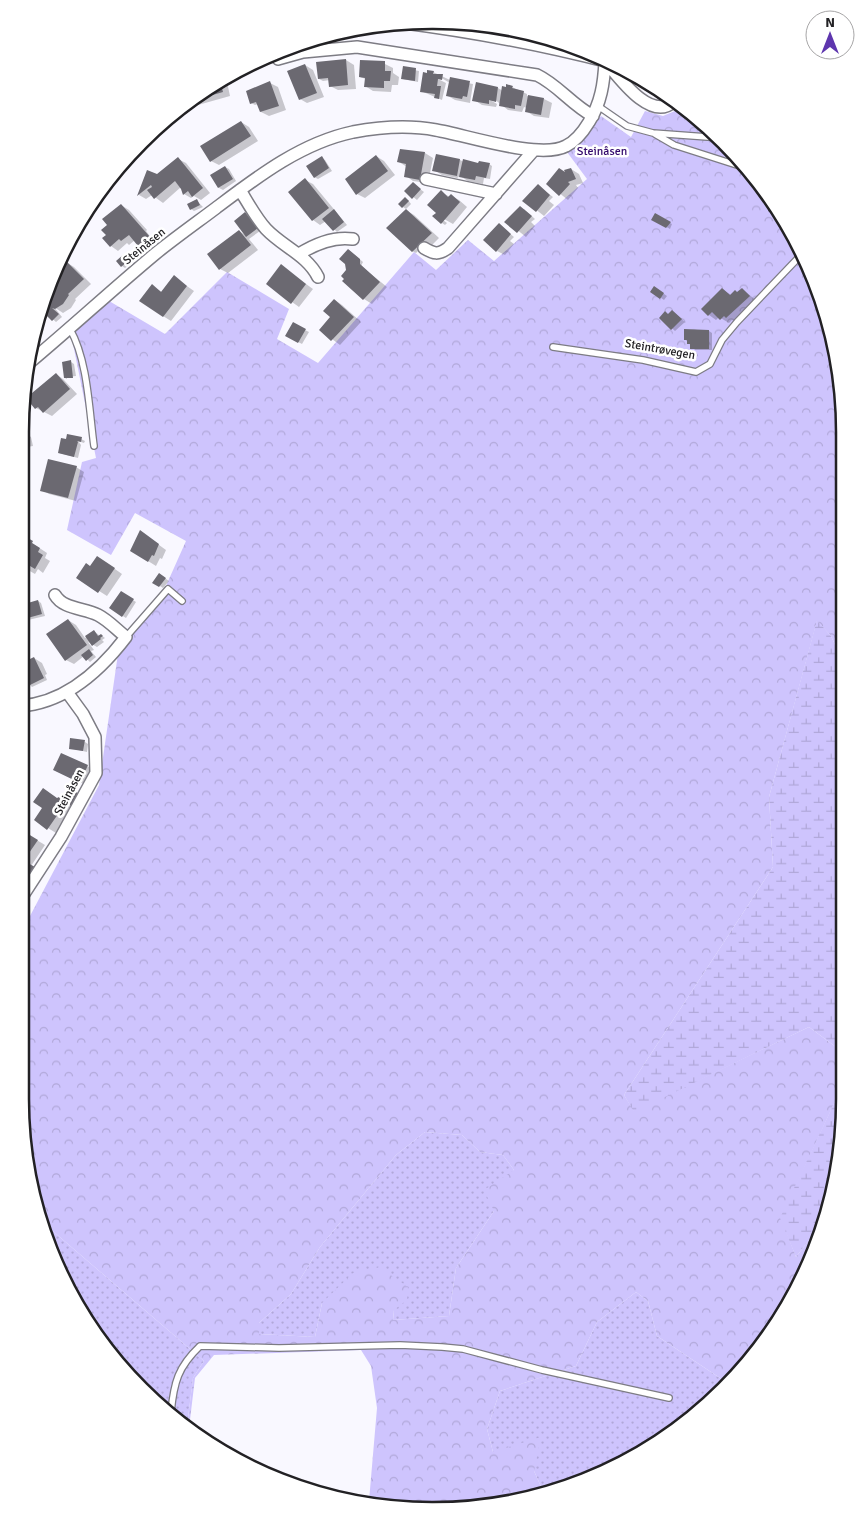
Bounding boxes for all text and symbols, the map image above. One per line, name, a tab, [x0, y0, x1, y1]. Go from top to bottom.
north arrow	[805, 10, 855, 60]
text: N	[825, 14, 835, 31]
park label: Steinåsen	[577, 144, 627, 159]
street label: Steinåsen	[120, 225, 169, 268]
street label: Steintrøvegen	[624, 336, 696, 363]
street label: Steinåsen	[51, 766, 88, 818]

